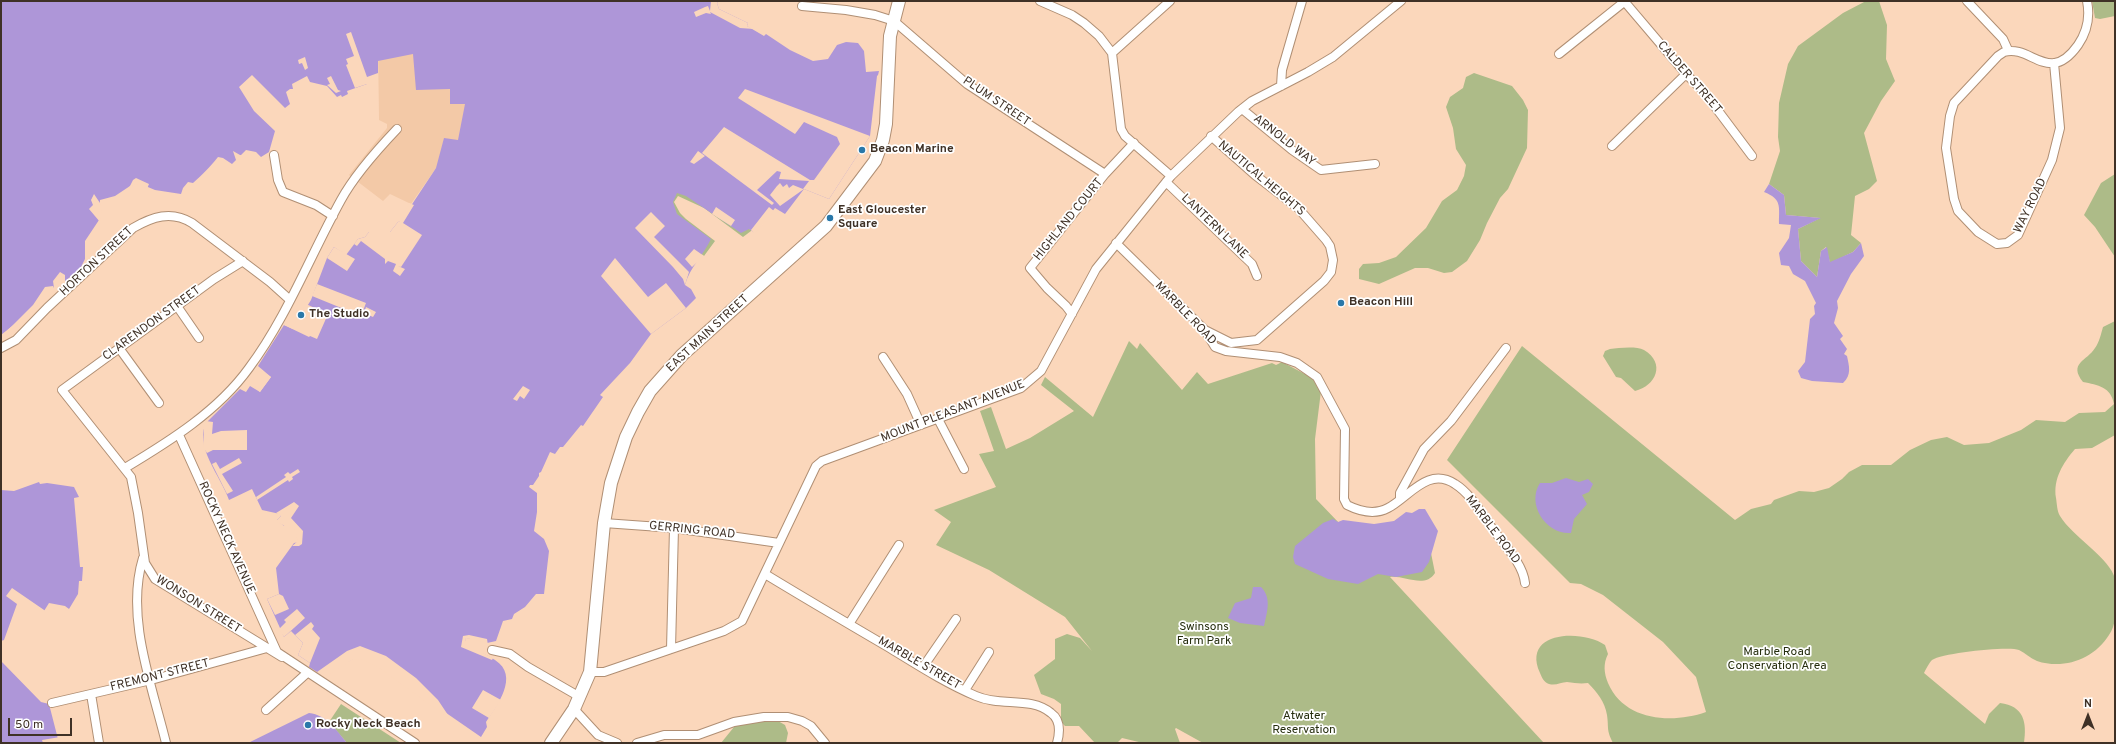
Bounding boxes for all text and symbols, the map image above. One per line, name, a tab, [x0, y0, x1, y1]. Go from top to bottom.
street label: CALDER STREET	[1654, 39, 1724, 117]
street label: PLUM STREET	[960, 74, 1032, 130]
street label: ARNOLD WAY	[1250, 112, 1318, 170]
street label: NAUTICAL HEIGHTS	[1215, 138, 1307, 220]
place label: Beacon Marine	[870, 143, 954, 157]
marker: Beacon Marine	[857, 145, 867, 155]
street label: HIGHLAND COURT	[1031, 176, 1107, 264]
street label: WAY ROAD	[2012, 176, 2050, 236]
street label: LANTERN LANE	[1178, 192, 1250, 262]
place label: East Gloucester Square	[838, 204, 926, 232]
marker: East Gloucester Square	[825, 213, 835, 223]
street label: HORTON STREET	[58, 225, 136, 299]
street label: MARBLE ROAD	[1151, 279, 1219, 349]
street label: CLARENDON STREET	[100, 284, 204, 364]
street label: EAST MAIN STREET	[664, 292, 752, 376]
place label: Beacon Hill	[1349, 296, 1413, 310]
marker: Beacon Hill	[1336, 298, 1346, 308]
place label: The Studio	[309, 308, 369, 322]
marker: The Studio	[296, 310, 306, 320]
street label: MOUNT PLEASANT AVENUE	[879, 378, 1027, 446]
street label: ROCKY NECK AVENUE	[195, 480, 257, 596]
street label: MARBLE ROAD	[1462, 493, 1522, 567]
street label: GERRING ROAD	[648, 519, 736, 543]
street label: WONSON STREET	[153, 573, 243, 637]
park label: Swinsons Farm Park	[1177, 621, 1231, 649]
street label: MARBLE STREET	[875, 635, 963, 693]
park label: Marble Road Conservation Area	[1728, 646, 1826, 674]
street label: FREMONT STREET	[109, 657, 211, 695]
north arrow	[2068, 696, 2108, 736]
text: N	[2084, 697, 2092, 711]
scale bar	[10, 710, 74, 736]
park label: Atwater Reservation	[1272, 710, 1336, 738]
text: 50 m	[15, 717, 43, 733]
place label: Rocky Neck Beach	[316, 718, 421, 732]
marker: Rocky Neck Beach	[303, 720, 313, 730]

